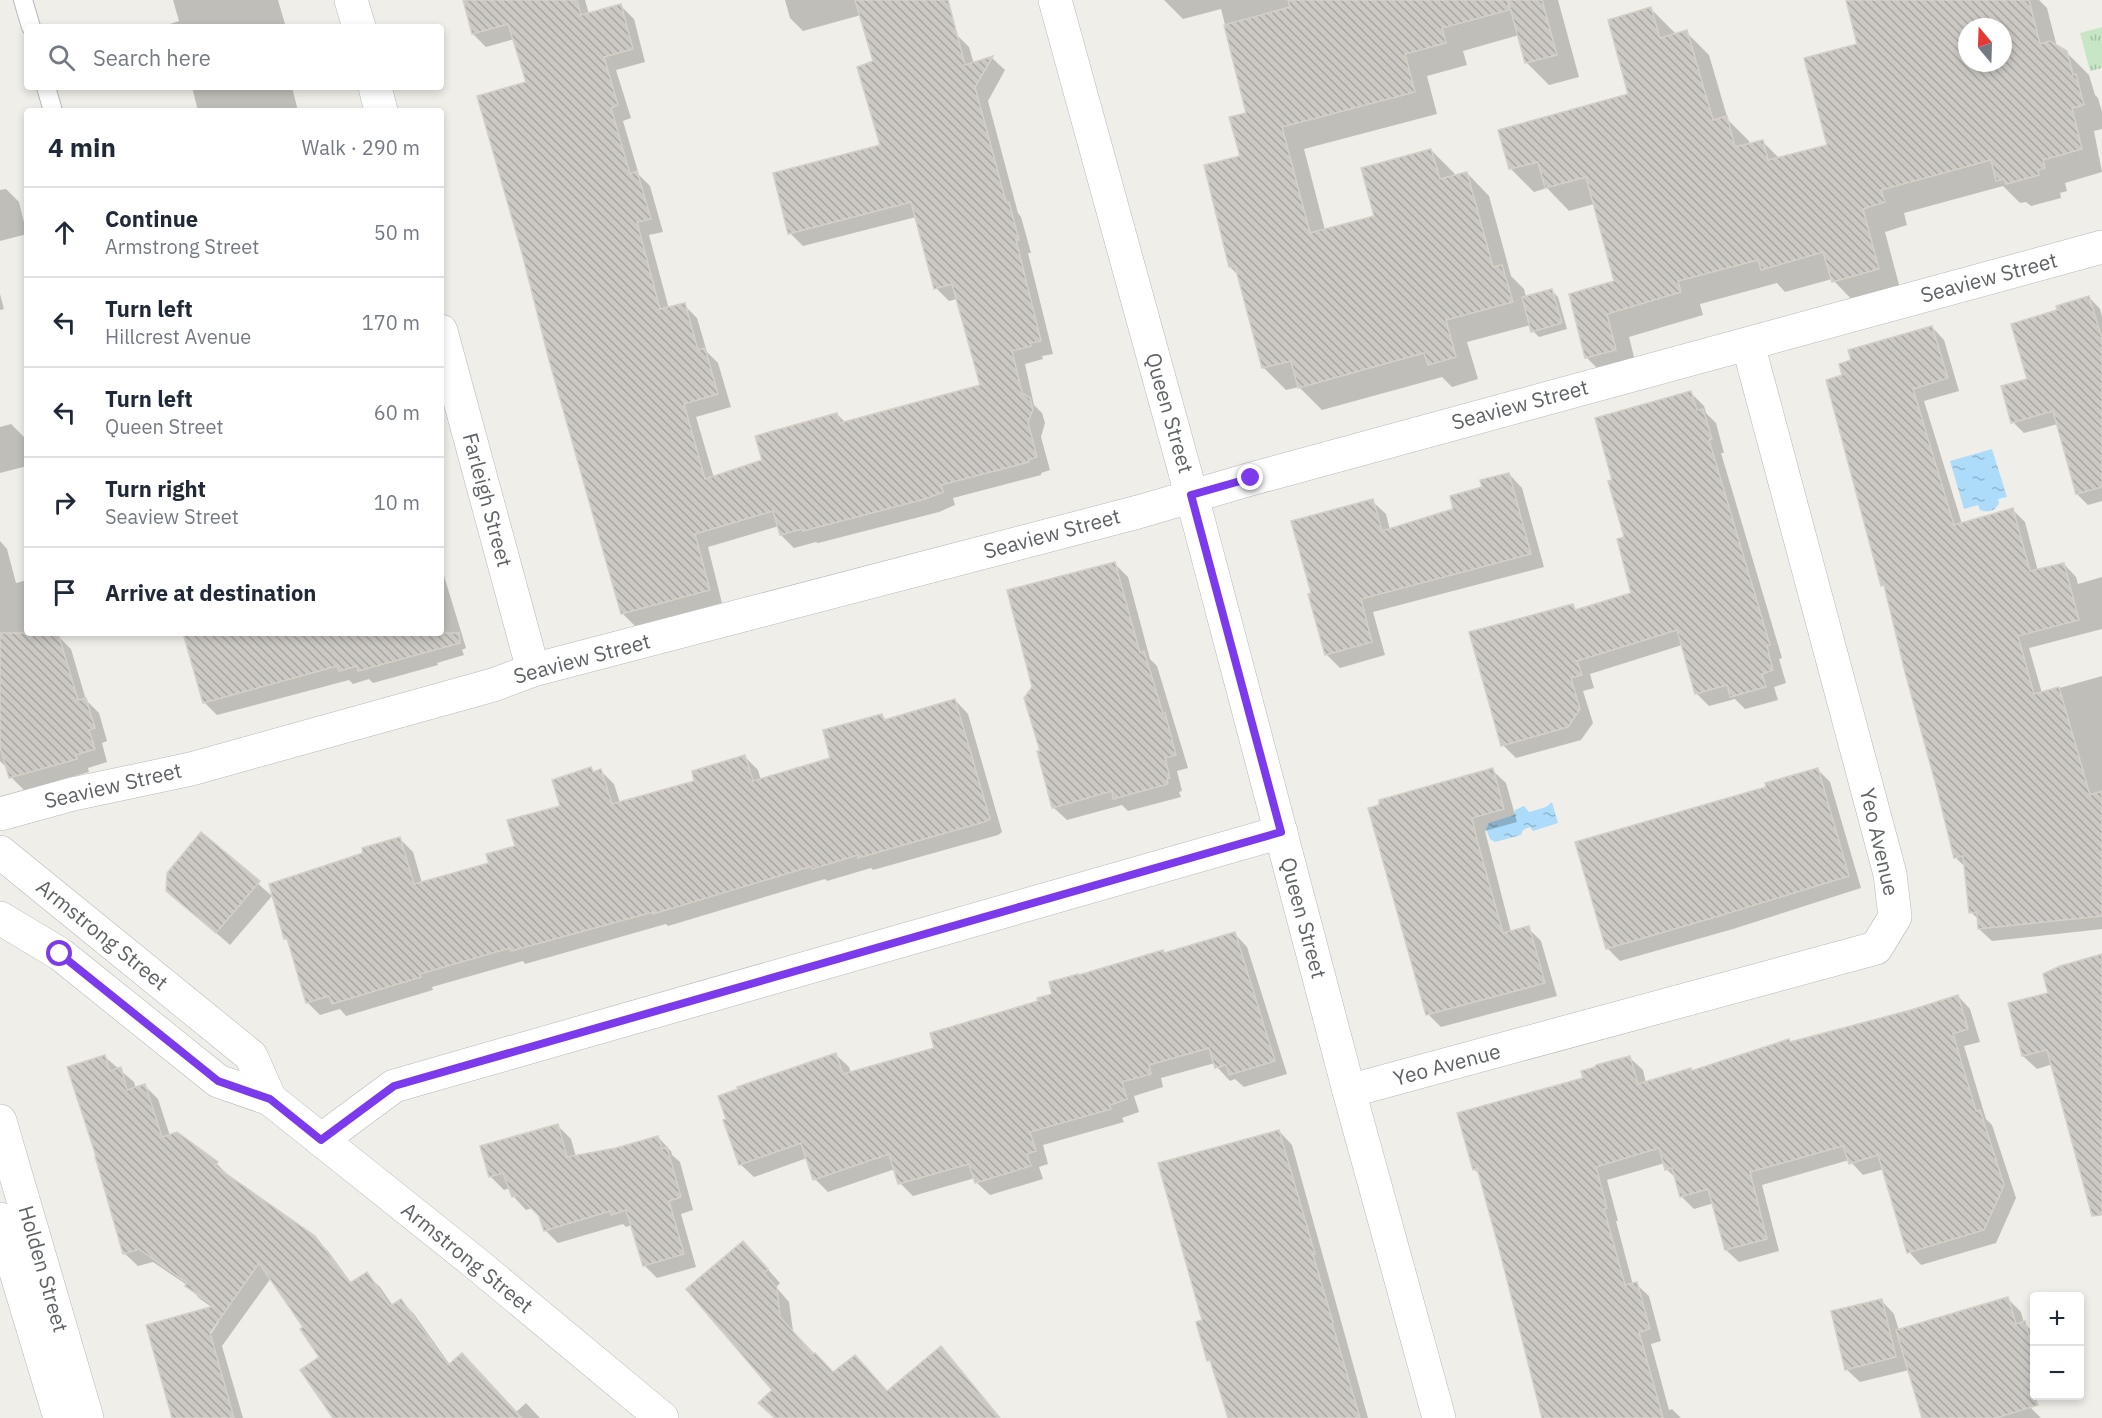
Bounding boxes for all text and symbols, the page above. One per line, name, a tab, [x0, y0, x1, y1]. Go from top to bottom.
north arrow	[1958, 18, 2012, 72]
search box	[24, 24, 444, 90]
icon: search	[45, 41, 78, 74]
text: Search here	[93, 43, 211, 72]
text: 4 min	[48, 130, 116, 164]
text: Walk · 290 m	[302, 134, 420, 161]
text: Continue	[105, 204, 198, 233]
icon: ahead	[48, 216, 81, 249]
text: 50 m	[374, 219, 420, 246]
text: Armstrong Street	[105, 233, 259, 260]
street label: Seaview Street	[1917, 245, 2060, 309]
text: Turn left	[105, 294, 193, 323]
icon: left	[48, 306, 81, 339]
text: 170 m	[362, 309, 420, 336]
text: Hillcrest Avenue	[105, 323, 251, 350]
street label: Queen Street	[1139, 349, 1201, 476]
street label: Seaview Street	[1448, 372, 1591, 436]
text: Turn left	[105, 384, 193, 413]
icon: left	[48, 396, 81, 429]
text: 60 m	[374, 399, 420, 426]
text: Queen Street	[105, 413, 223, 440]
street label: Farleigh Street	[457, 430, 519, 570]
route end	[1237, 464, 1263, 490]
text: Turn right	[105, 474, 206, 503]
icon: right	[48, 486, 81, 519]
text: 10 m	[374, 489, 420, 516]
street label: Seaview Street	[980, 501, 1123, 565]
text: Seaview Street	[105, 503, 239, 530]
icon: arrive	[48, 576, 81, 609]
text: Arrive at destination	[105, 578, 316, 607]
street label: Seaview Street	[510, 626, 653, 690]
street label: Seaview Street	[41, 756, 184, 814]
street label: Yeo Avenue	[1854, 785, 1906, 898]
street label: Queen Street	[1274, 854, 1334, 981]
street label: Armstrong Street	[31, 872, 174, 996]
route start	[46, 940, 72, 966]
street label: Yeo Avenue	[1390, 1036, 1503, 1092]
street label: Armstrong Street	[396, 1195, 539, 1319]
street label: Holden Street	[13, 1202, 75, 1335]
map controls	[2030, 1292, 2084, 1400]
button: +	[2030, 1292, 2084, 1346]
button: −	[2030, 1346, 2084, 1400]

